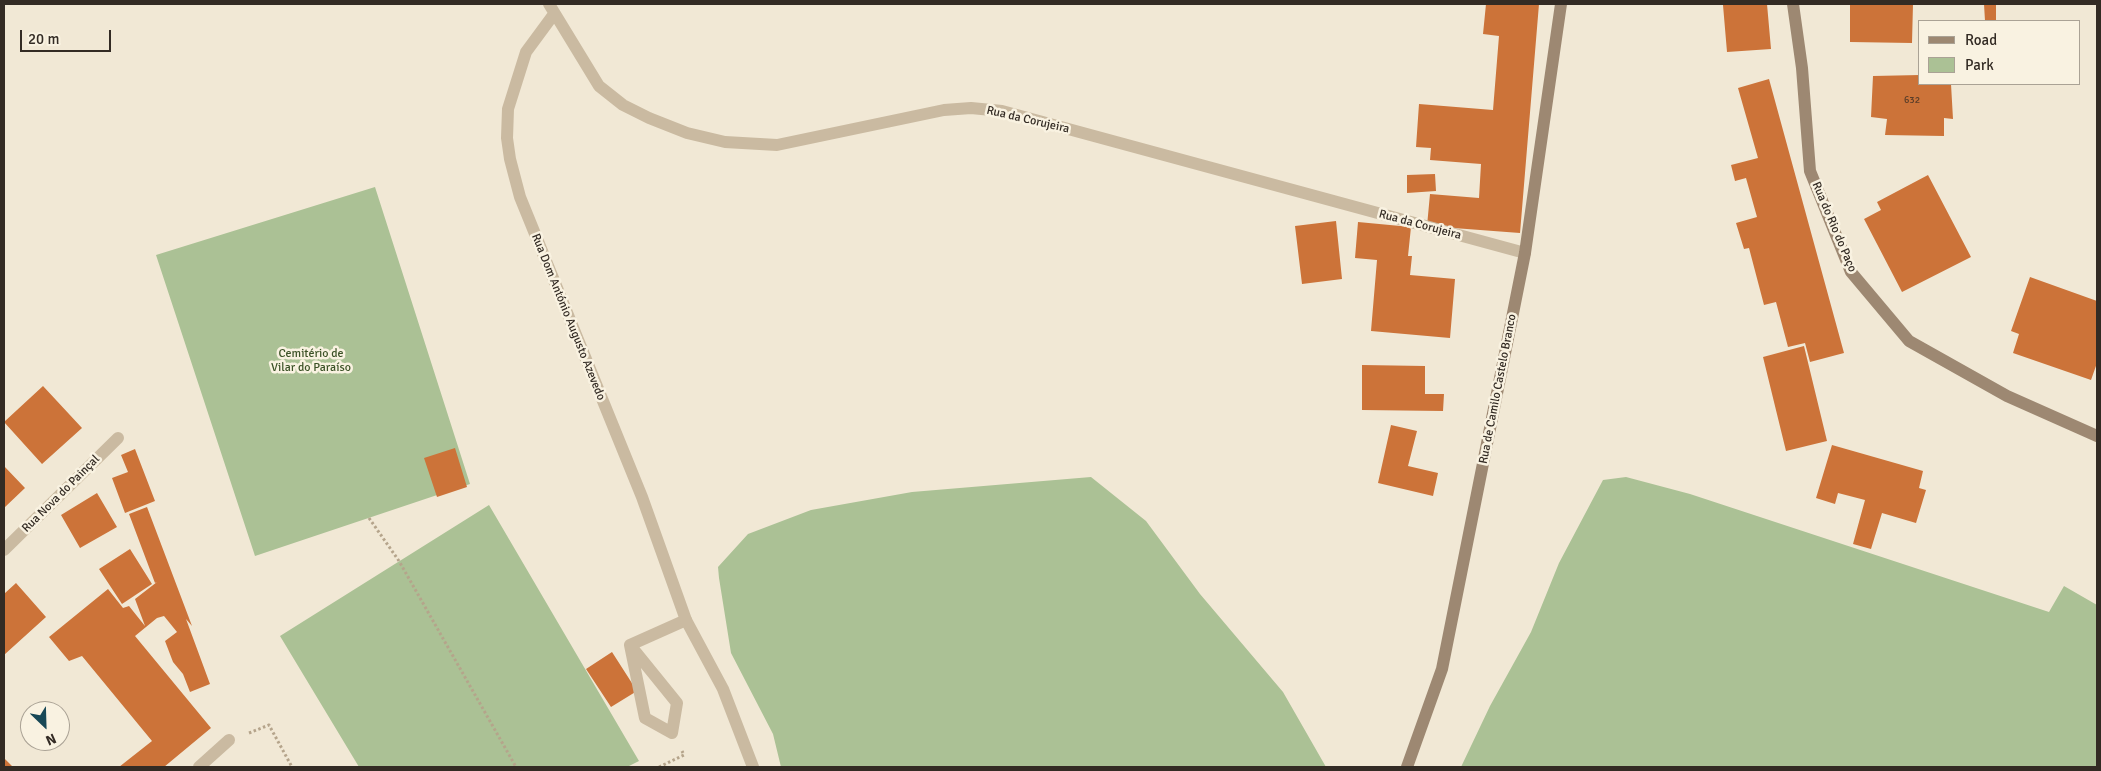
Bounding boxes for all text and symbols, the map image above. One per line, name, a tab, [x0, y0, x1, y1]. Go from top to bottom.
scale bar	[22, 20, 114, 52]
legend	[1918, 20, 2081, 85]
text: 20 m	[28, 30, 59, 48]
text: Road	[1965, 31, 1997, 49]
text: Park	[1965, 56, 1994, 74]
house number: 632	[1904, 94, 1920, 106]
street label: Rua da Corujeira	[985, 103, 1071, 137]
street label: Rua do Rio do Paço	[1809, 180, 1859, 274]
street label: Rua da Corujeira	[1377, 207, 1463, 243]
street label: Rua Dom António Augusto Azevedo	[528, 232, 608, 402]
street label: Rua de Camilo Castelo Branco	[1476, 313, 1520, 465]
park label: Cemitério de Vilar do Paraíso	[271, 347, 351, 375]
street label: Rua Nova do Painçal	[19, 452, 103, 536]
north arrow	[20, 701, 70, 751]
text: N	[43, 729, 59, 749]

